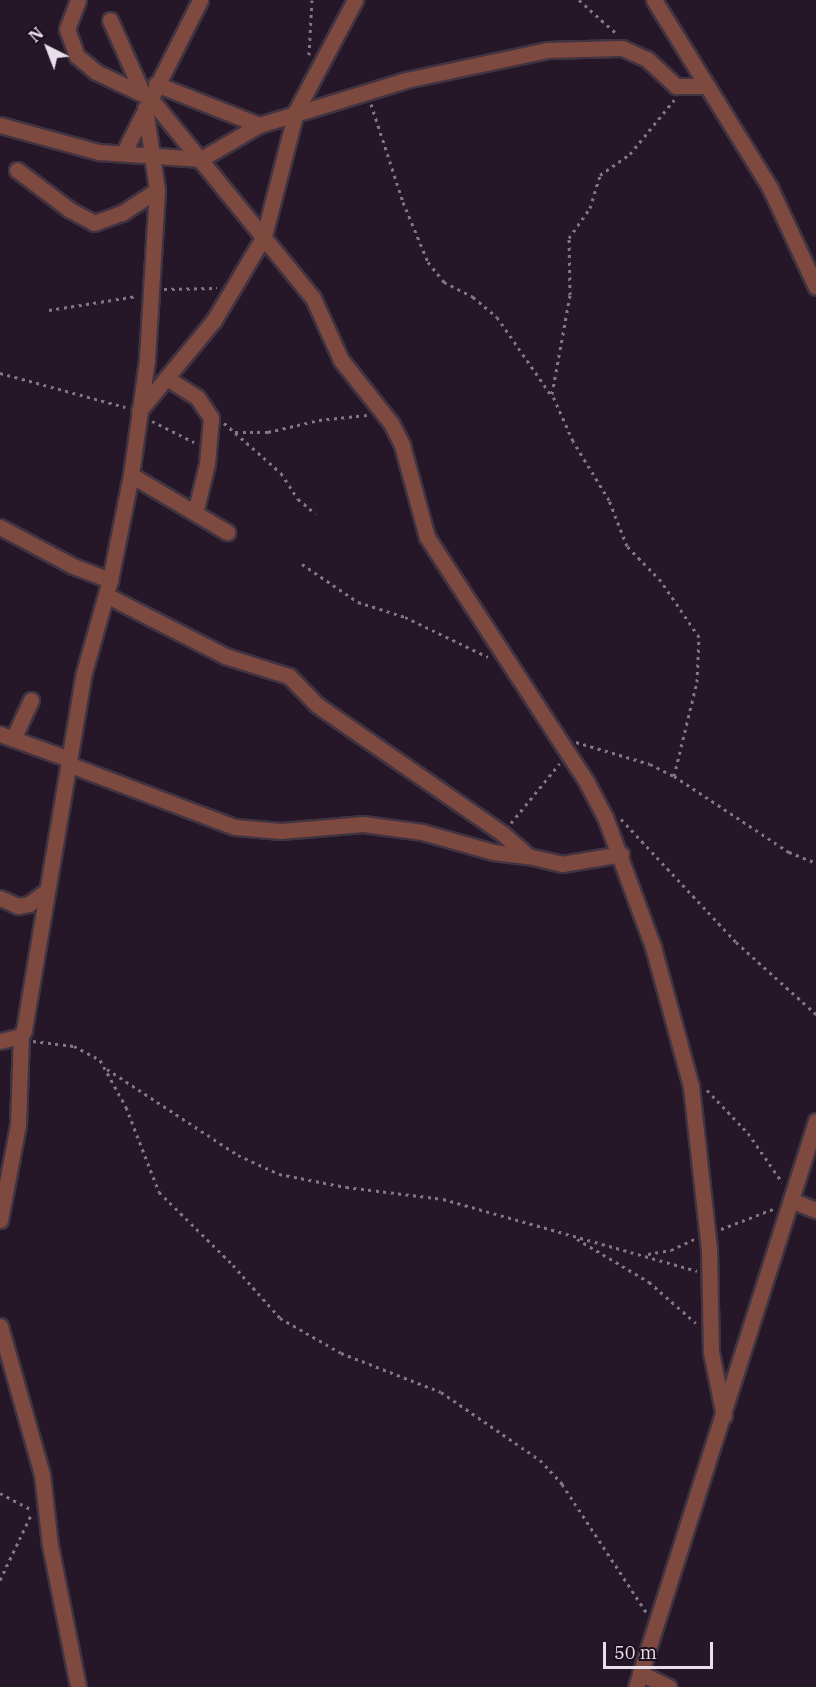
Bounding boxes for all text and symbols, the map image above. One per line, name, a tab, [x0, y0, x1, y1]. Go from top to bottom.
north arrow	[18, 18, 78, 78]
text: N	[25, 23, 47, 46]
scale bar	[606, 1630, 716, 1668]
text: 50 m	[614, 1641, 657, 1664]

